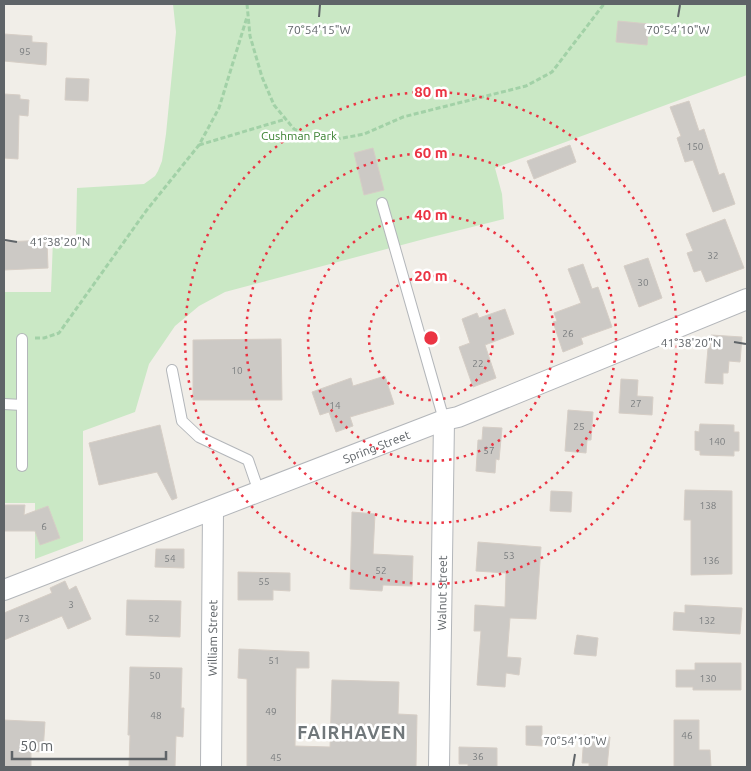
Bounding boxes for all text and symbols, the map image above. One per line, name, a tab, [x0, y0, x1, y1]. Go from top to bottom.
text: 70°54'15"W	[287, 23, 351, 36]
text: 70°54'10"W	[646, 23, 710, 36]
house number: 95	[19, 46, 31, 57]
text: 80 m	[414, 83, 448, 100]
park label: Cushman Park	[261, 129, 337, 142]
house number: 150	[687, 141, 704, 152]
text: 60 m	[414, 144, 448, 161]
text: 40 m	[414, 206, 448, 223]
text: 41°38'20"N	[30, 235, 90, 248]
house number: 32	[707, 250, 719, 261]
text: 20 m	[414, 267, 448, 284]
house number: 30	[637, 277, 649, 288]
house number: 26	[562, 328, 574, 339]
centre of rings	[422, 329, 440, 347]
text: 41°38'20"N	[661, 336, 721, 349]
house number: 22	[472, 358, 484, 369]
house number: 10	[231, 365, 243, 376]
house number: 27	[630, 398, 642, 409]
house number: 14	[329, 400, 341, 411]
house number: 25	[573, 421, 585, 432]
street label: Spring Street	[341, 427, 412, 465]
house number: 140	[709, 436, 726, 447]
house number: 57	[483, 445, 495, 456]
house number: 138	[700, 500, 717, 511]
house number: 6	[41, 521, 47, 532]
house number: 53	[503, 550, 515, 561]
house number: 54	[164, 553, 176, 564]
street label: Walnut Street	[434, 555, 449, 631]
house number: 136	[703, 555, 720, 566]
house number: 52	[375, 565, 387, 576]
house number: 55	[258, 576, 270, 587]
house number: 3	[68, 599, 74, 610]
street label: William Street	[205, 600, 219, 676]
house number: 73	[18, 613, 30, 624]
house number: 52	[148, 613, 160, 624]
house number: 132	[699, 615, 715, 626]
house number: 51	[268, 655, 280, 666]
house number: 50	[149, 670, 161, 681]
house number: 130	[700, 673, 717, 684]
house number: 49	[265, 706, 277, 717]
house number: 48	[150, 710, 162, 721]
district label: FAIRHAVEN	[297, 722, 407, 742]
scale bar	[12, 728, 166, 760]
house number: 46	[681, 730, 693, 741]
text: 70°54'10"W	[543, 734, 607, 747]
text: 50 m	[20, 737, 53, 754]
house number: 36	[472, 751, 484, 762]
house number: 45	[270, 752, 282, 763]

